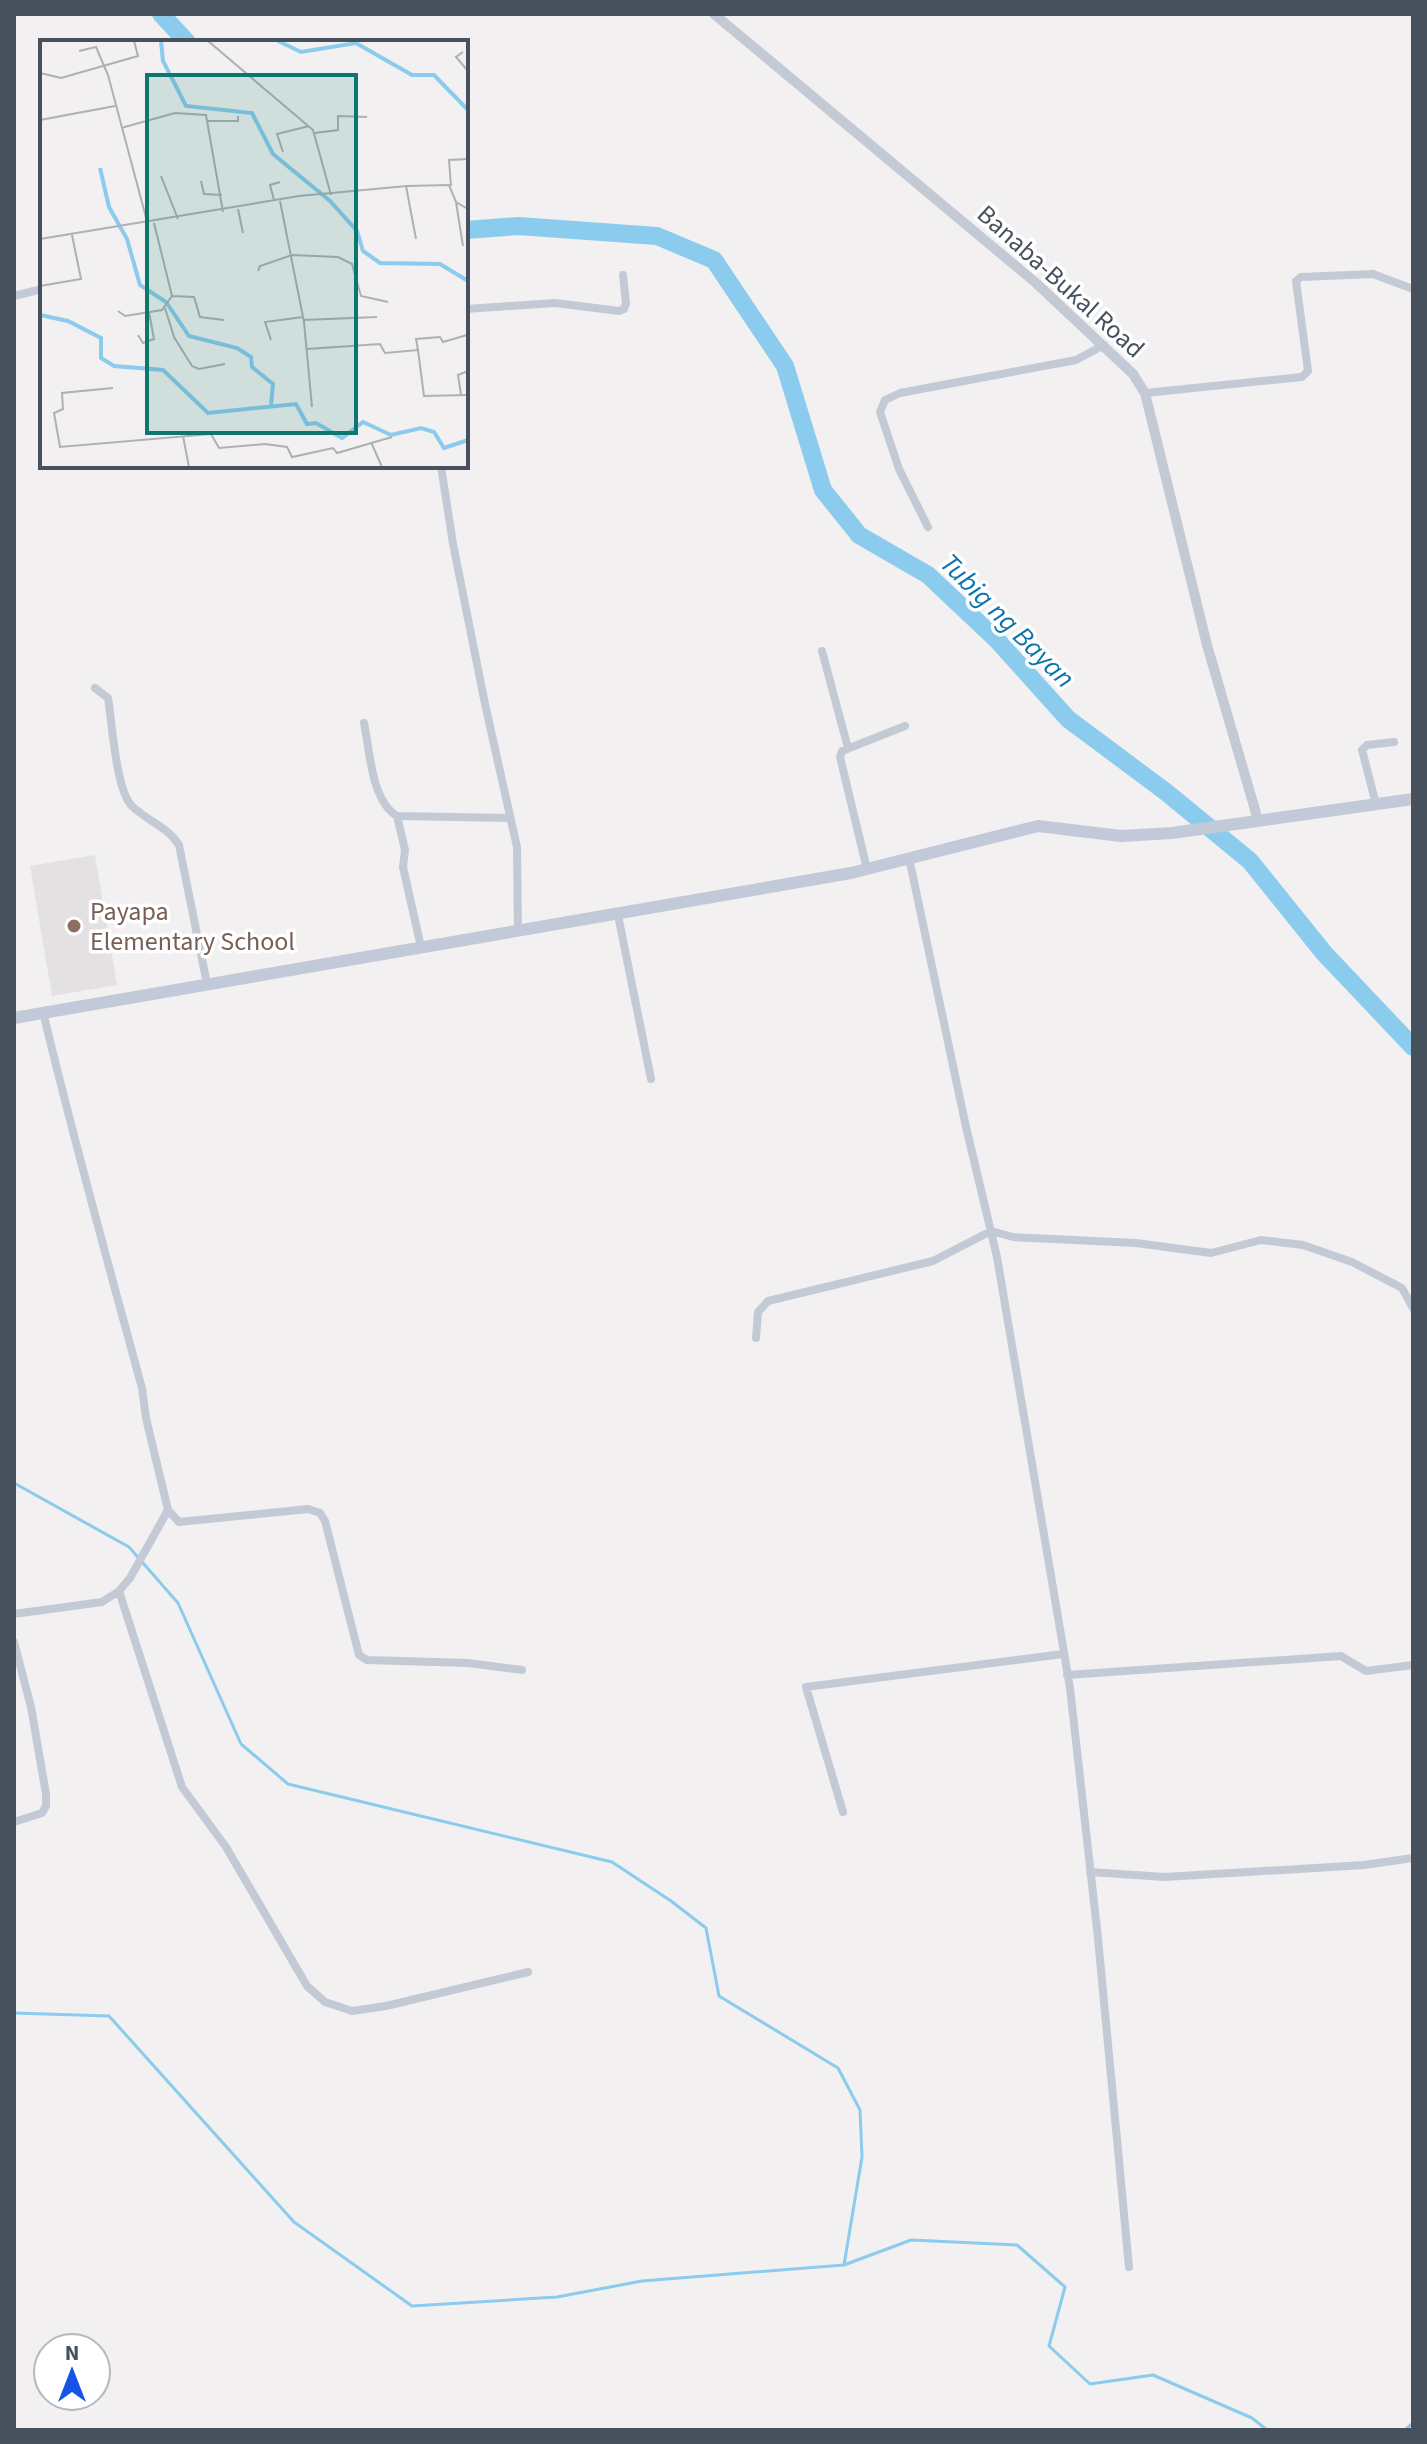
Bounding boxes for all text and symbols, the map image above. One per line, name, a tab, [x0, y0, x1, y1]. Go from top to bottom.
inset map	[40, 40, 468, 468]
street label: Banaba-Bukal Road	[969, 196, 1152, 367]
water label: Tubig ng Bayan	[931, 544, 1084, 697]
place label: Payapa Elementary School	[90, 893, 295, 960]
marker: Payapa Elementary School	[65, 917, 83, 935]
north arrow	[32, 2332, 112, 2412]
text: N	[65, 2337, 79, 2369]

